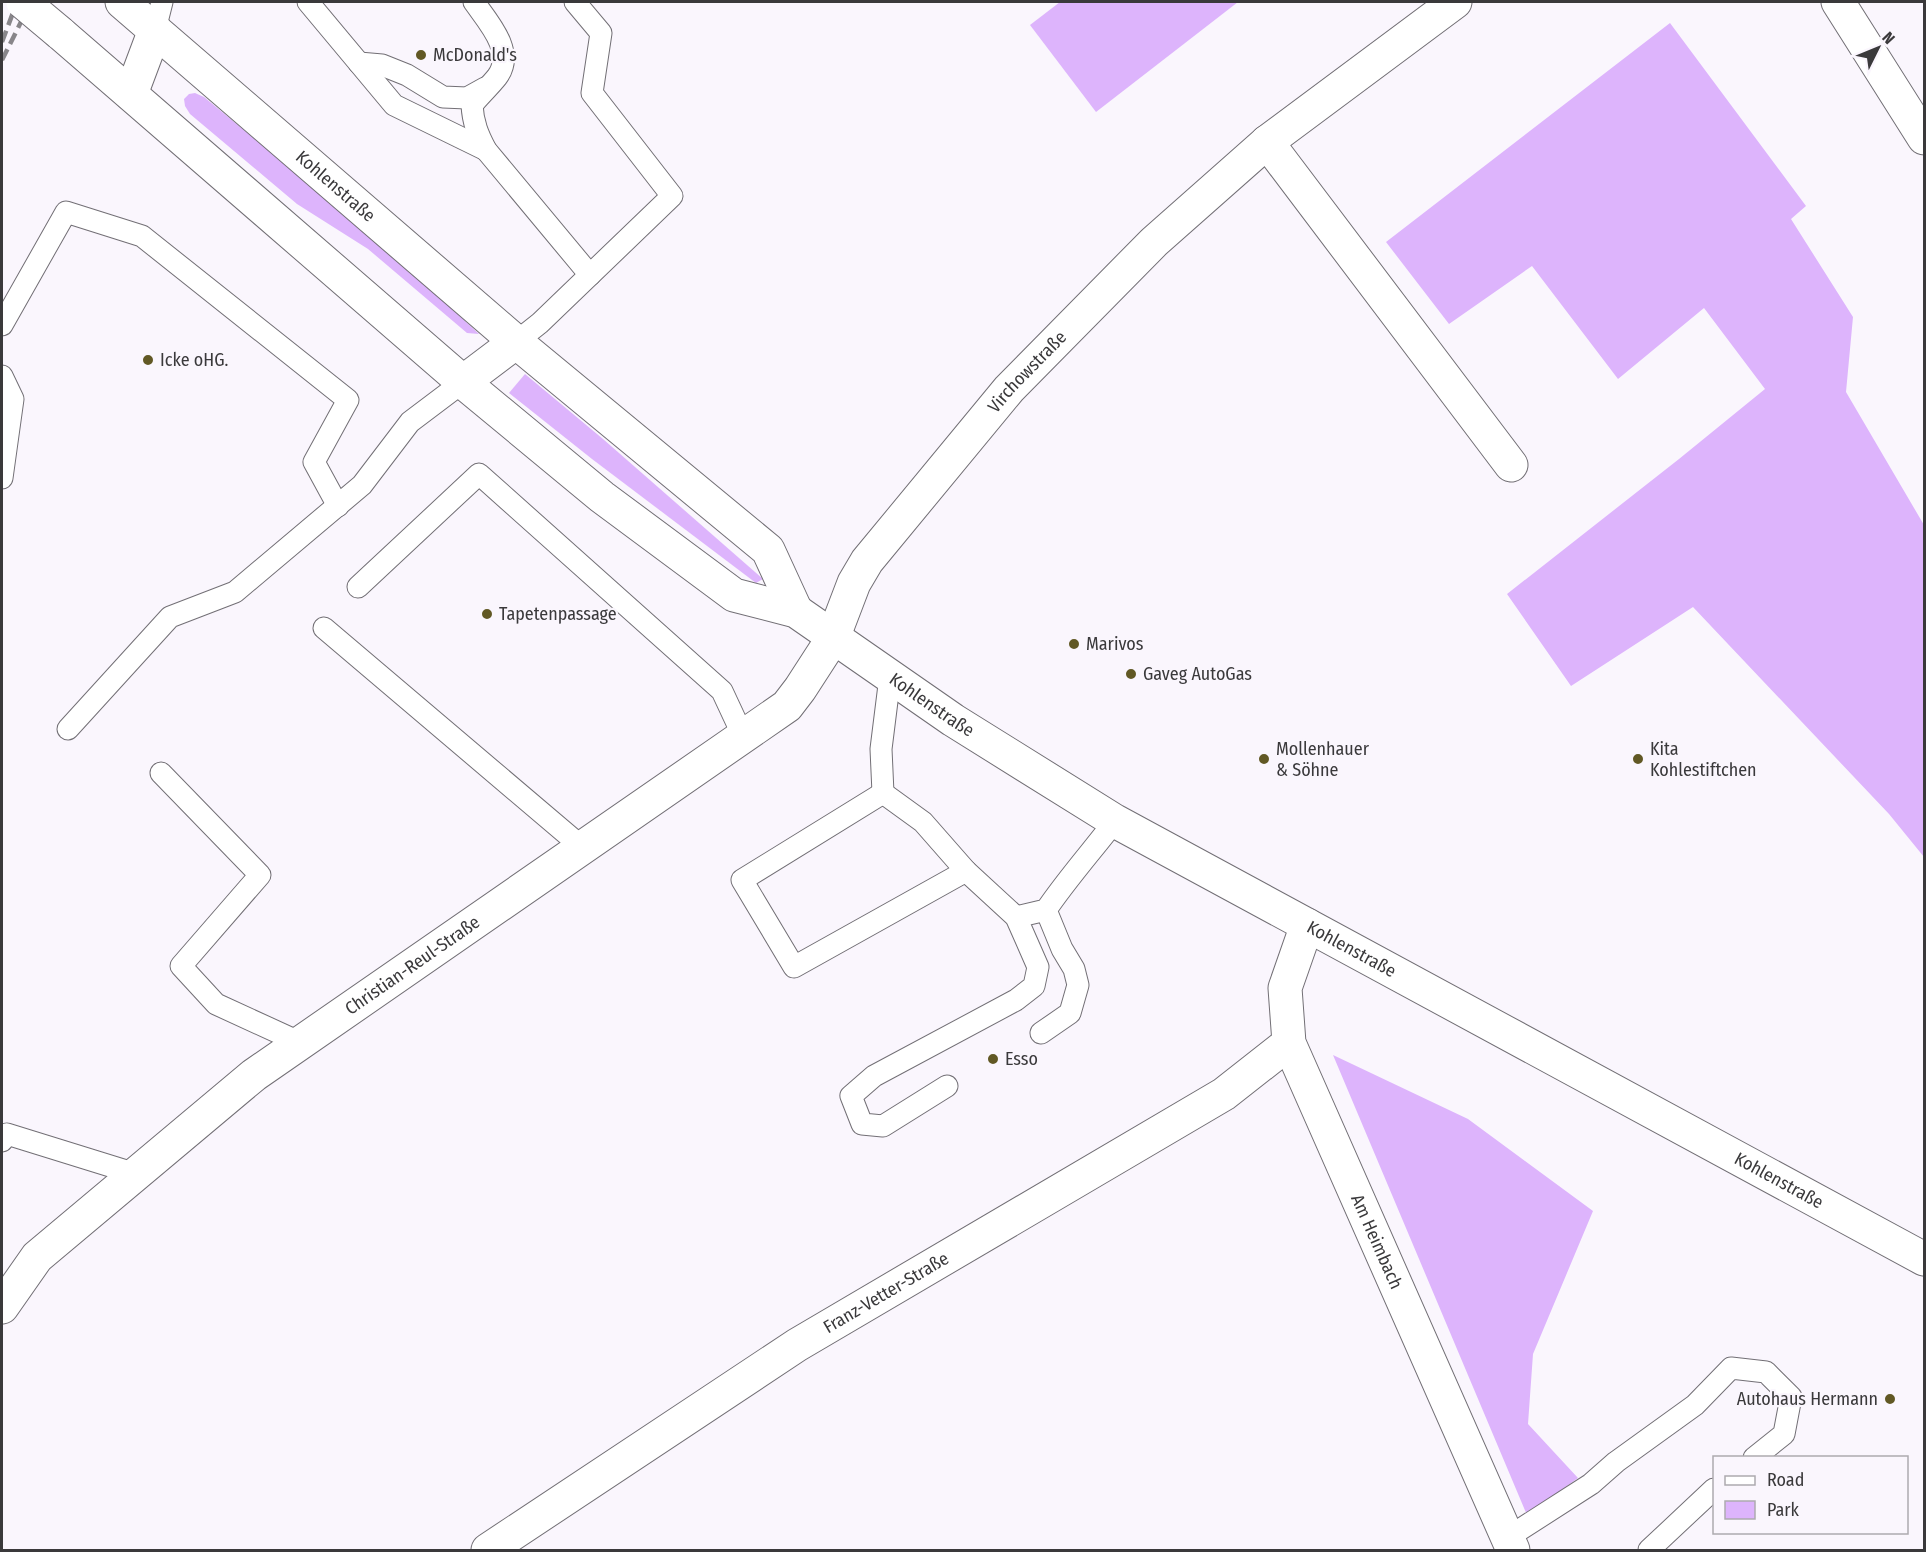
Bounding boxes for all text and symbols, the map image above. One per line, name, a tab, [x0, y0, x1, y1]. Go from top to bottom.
north arrow	[1848, 18, 1908, 78]
text: N	[1878, 28, 1899, 48]
place label: McDonald's	[433, 44, 517, 66]
marker: McDonald's	[414, 48, 428, 62]
street label: Kohlenstraße	[291, 146, 380, 227]
street label: Virchowstraße	[983, 326, 1071, 417]
place label: Icke oHG.	[160, 349, 228, 371]
marker: Icke oHG.	[141, 353, 155, 367]
place label: Tapetenpassage	[499, 603, 617, 625]
marker: Tapetenpassage	[480, 607, 494, 621]
place label: Marivos	[1086, 633, 1144, 655]
marker: Marivos	[1067, 637, 1081, 651]
place label: Gaveg AutoGas	[1143, 663, 1252, 685]
marker: Gaveg AutoGas	[1124, 667, 1138, 681]
street label: Kohlenstraße	[885, 668, 978, 742]
place label: Mollenhauer & Söhne	[1276, 738, 1370, 781]
place label: Kita Kohlestiftchen	[1650, 738, 1757, 781]
marker: Mollenhauer & Söhne	[1257, 752, 1271, 766]
marker: Kita Kohlestiftchen	[1631, 752, 1645, 766]
street label: Christian-Reul-Straße	[341, 911, 484, 1020]
street label: Kohlenstraße	[1303, 916, 1400, 982]
place label: Esso	[1005, 1048, 1038, 1070]
marker: Esso	[986, 1052, 1000, 1066]
street label: Kohlenstraße	[1731, 1147, 1827, 1214]
street label: Am Heimbach	[1346, 1191, 1407, 1292]
street label: Franz-Vetter-Straße	[819, 1247, 953, 1338]
place label: Autohaus Hermann	[1737, 1388, 1878, 1410]
marker: Autohaus Hermann	[1883, 1392, 1897, 1406]
legend	[1713, 1456, 1908, 1534]
text: Road	[1767, 1469, 1804, 1491]
text: Park	[1767, 1499, 1800, 1521]

